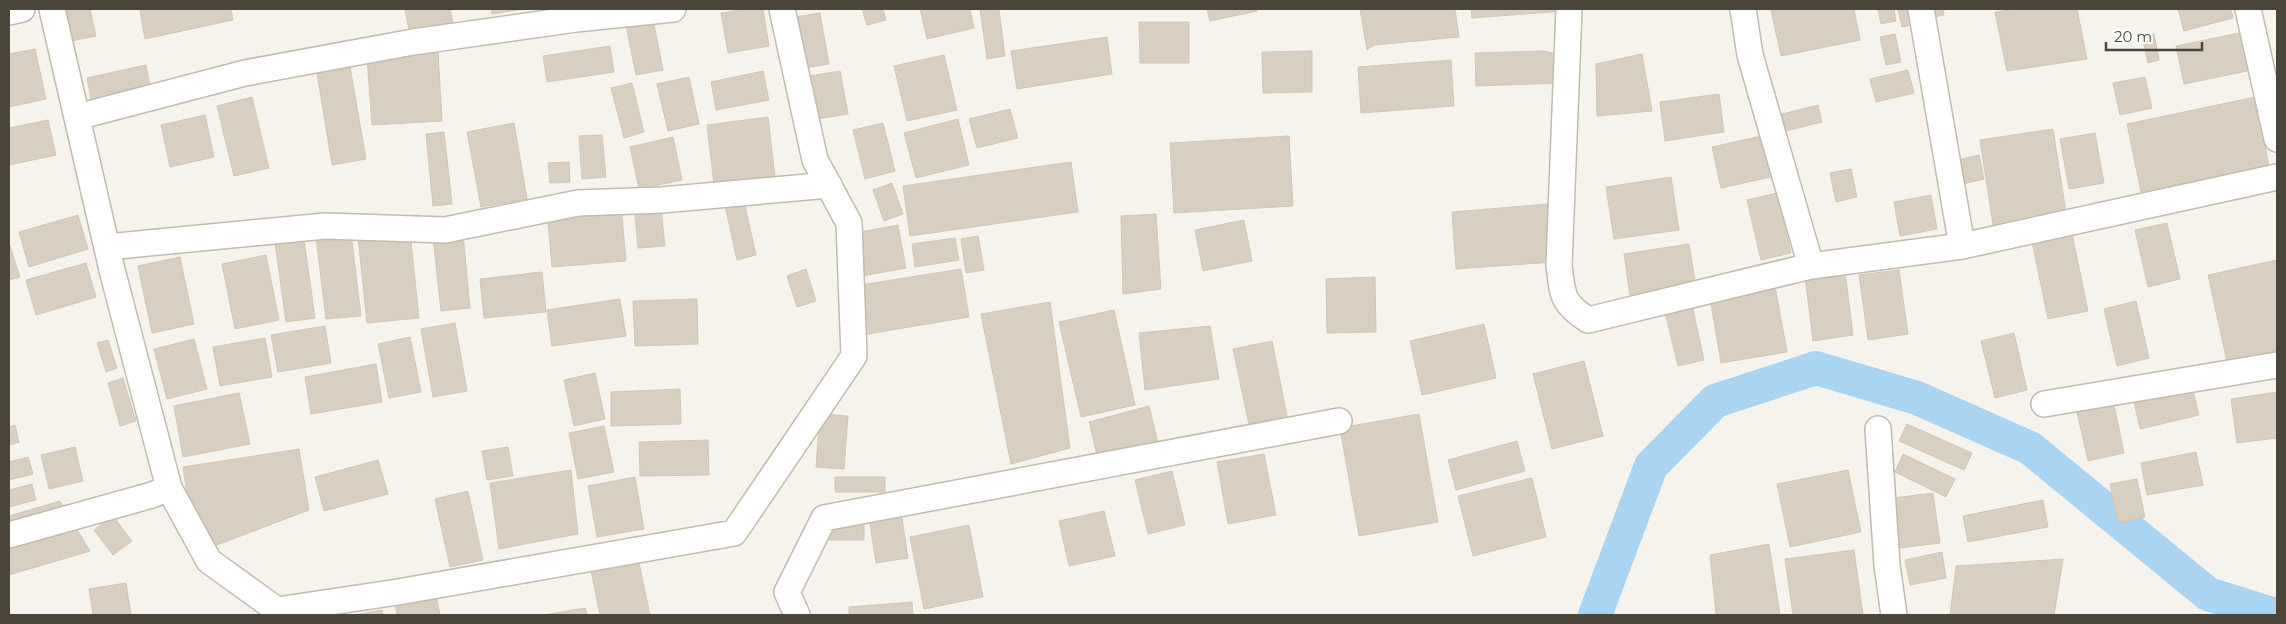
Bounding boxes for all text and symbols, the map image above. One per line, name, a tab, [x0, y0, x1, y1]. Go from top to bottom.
scale bar	[2106, 20, 2202, 52]
text: 20 m	[2114, 27, 2152, 46]

